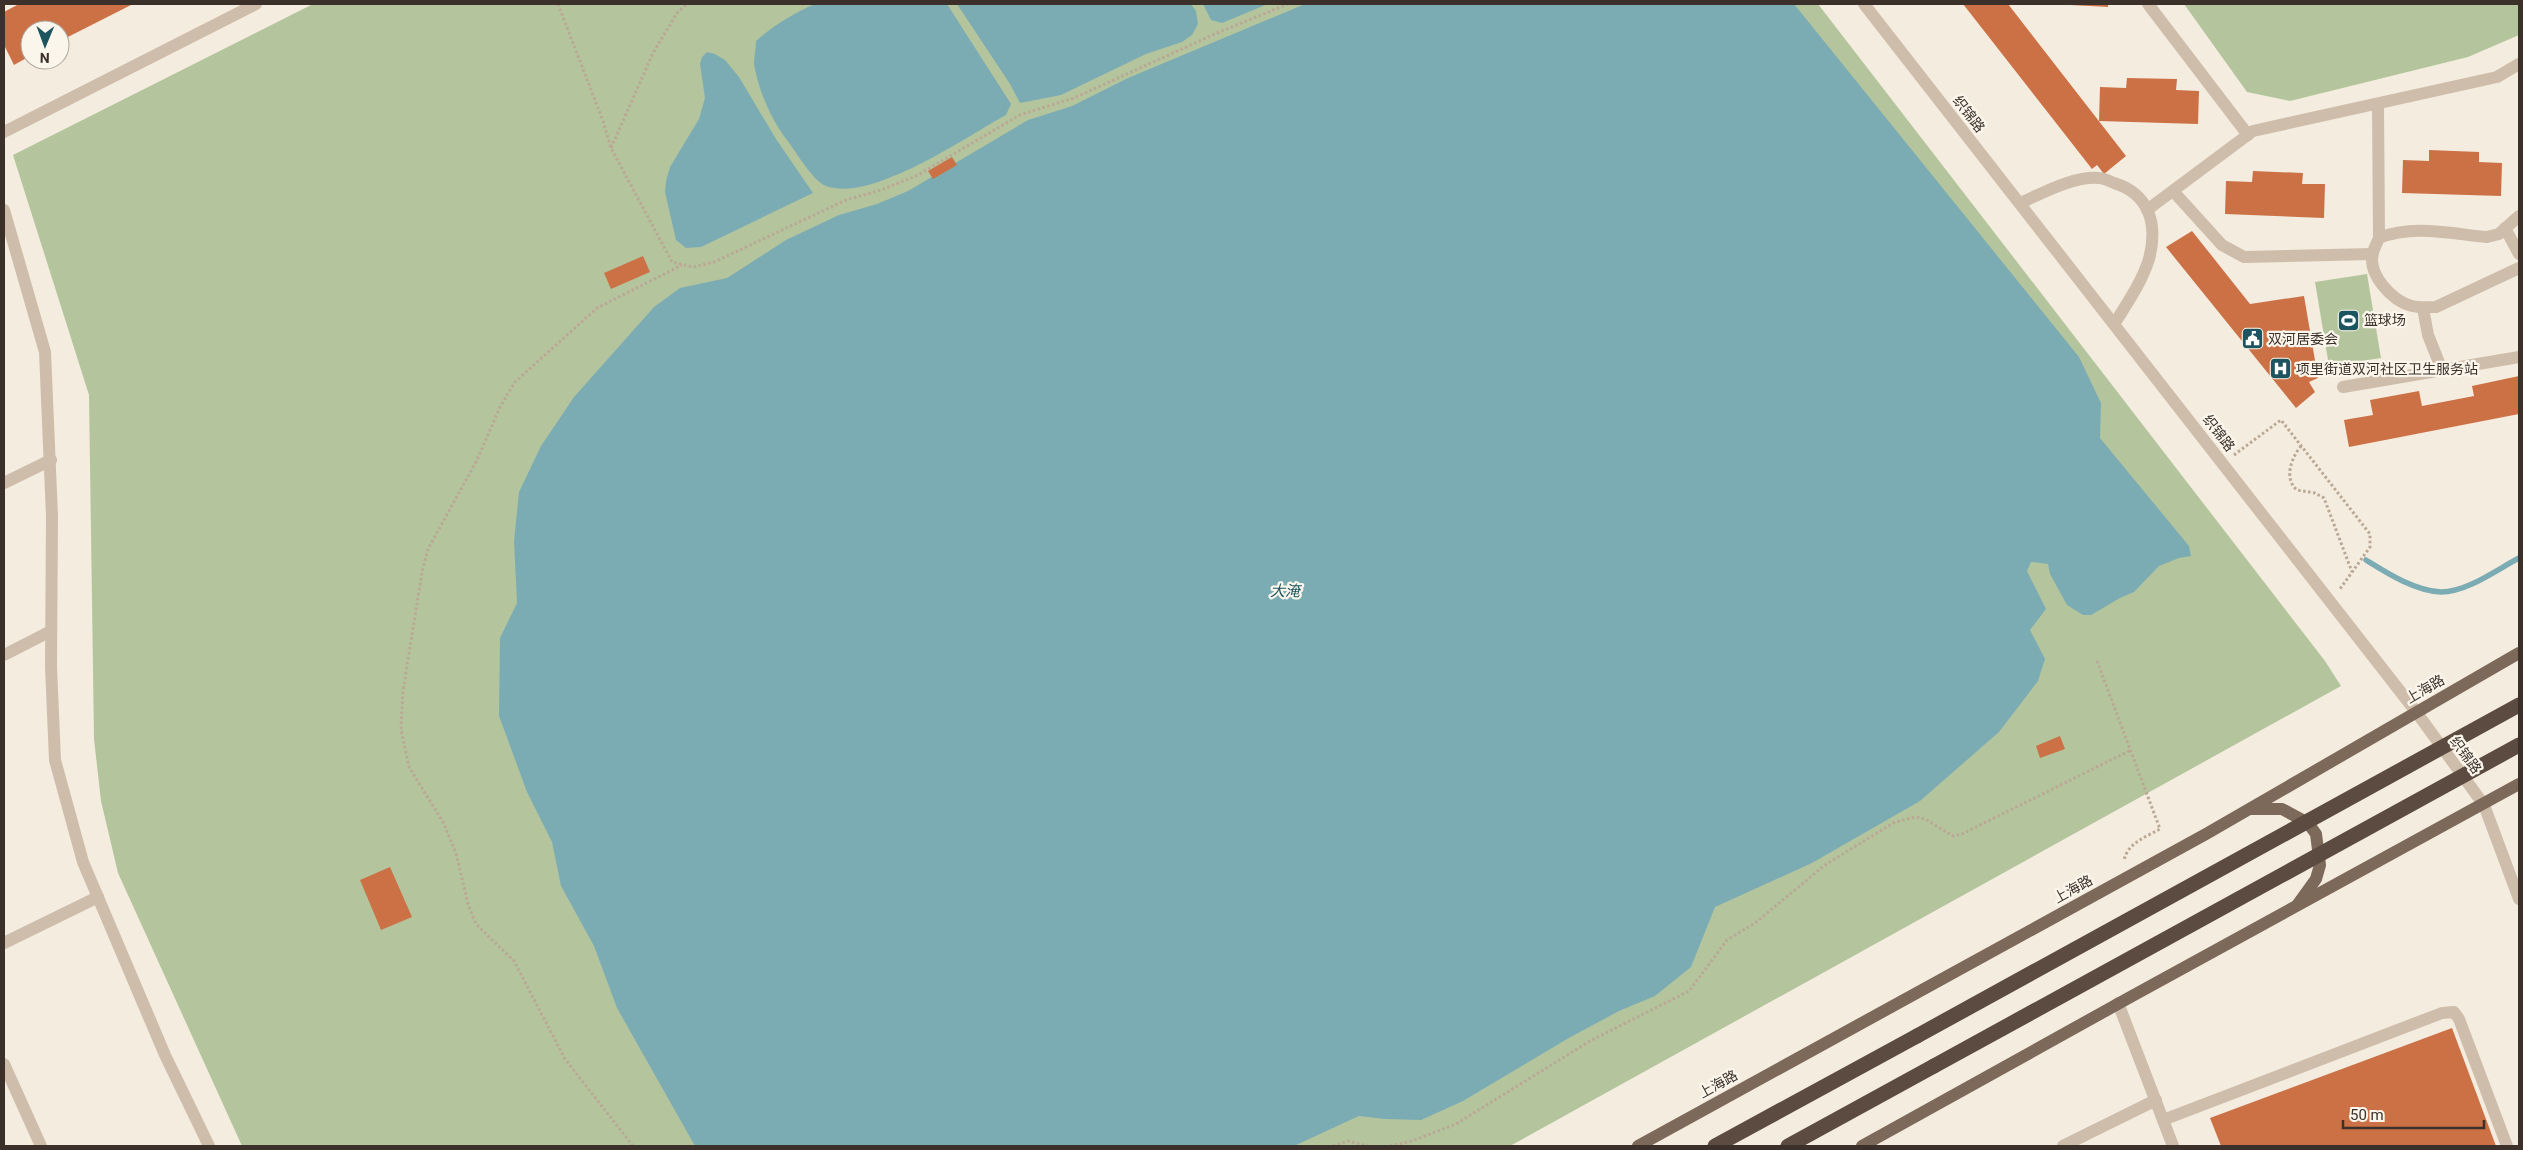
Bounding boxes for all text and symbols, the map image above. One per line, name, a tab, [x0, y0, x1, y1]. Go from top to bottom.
north arrow	[20, 20, 70, 70]
text: N	[40, 50, 50, 66]
street label: 织锦路	[1950, 93, 1988, 135]
sports icon: 篮球场	[2336, 308, 2360, 332]
place label: 篮球场	[2364, 312, 2406, 328]
public building icon: 双河居委会	[2240, 327, 2264, 351]
place label: 双河居委会	[2268, 331, 2338, 347]
hospital icon: 项里街道双河社区卫生服务站	[2268, 357, 2292, 381]
place label: 项里街道双河社区卫生服务站	[2296, 361, 2478, 377]
street label: 织锦路	[2200, 412, 2238, 454]
water label: 大淹	[1270, 582, 1303, 600]
street label: 上海路	[2403, 672, 2447, 706]
street label: 织锦路	[2447, 733, 2485, 777]
street label: 上海路	[2051, 872, 2095, 906]
street label: 上海路	[1696, 1067, 1740, 1101]
scale bar	[2343, 1098, 2484, 1130]
text: 50 m	[2350, 1106, 2384, 1124]

